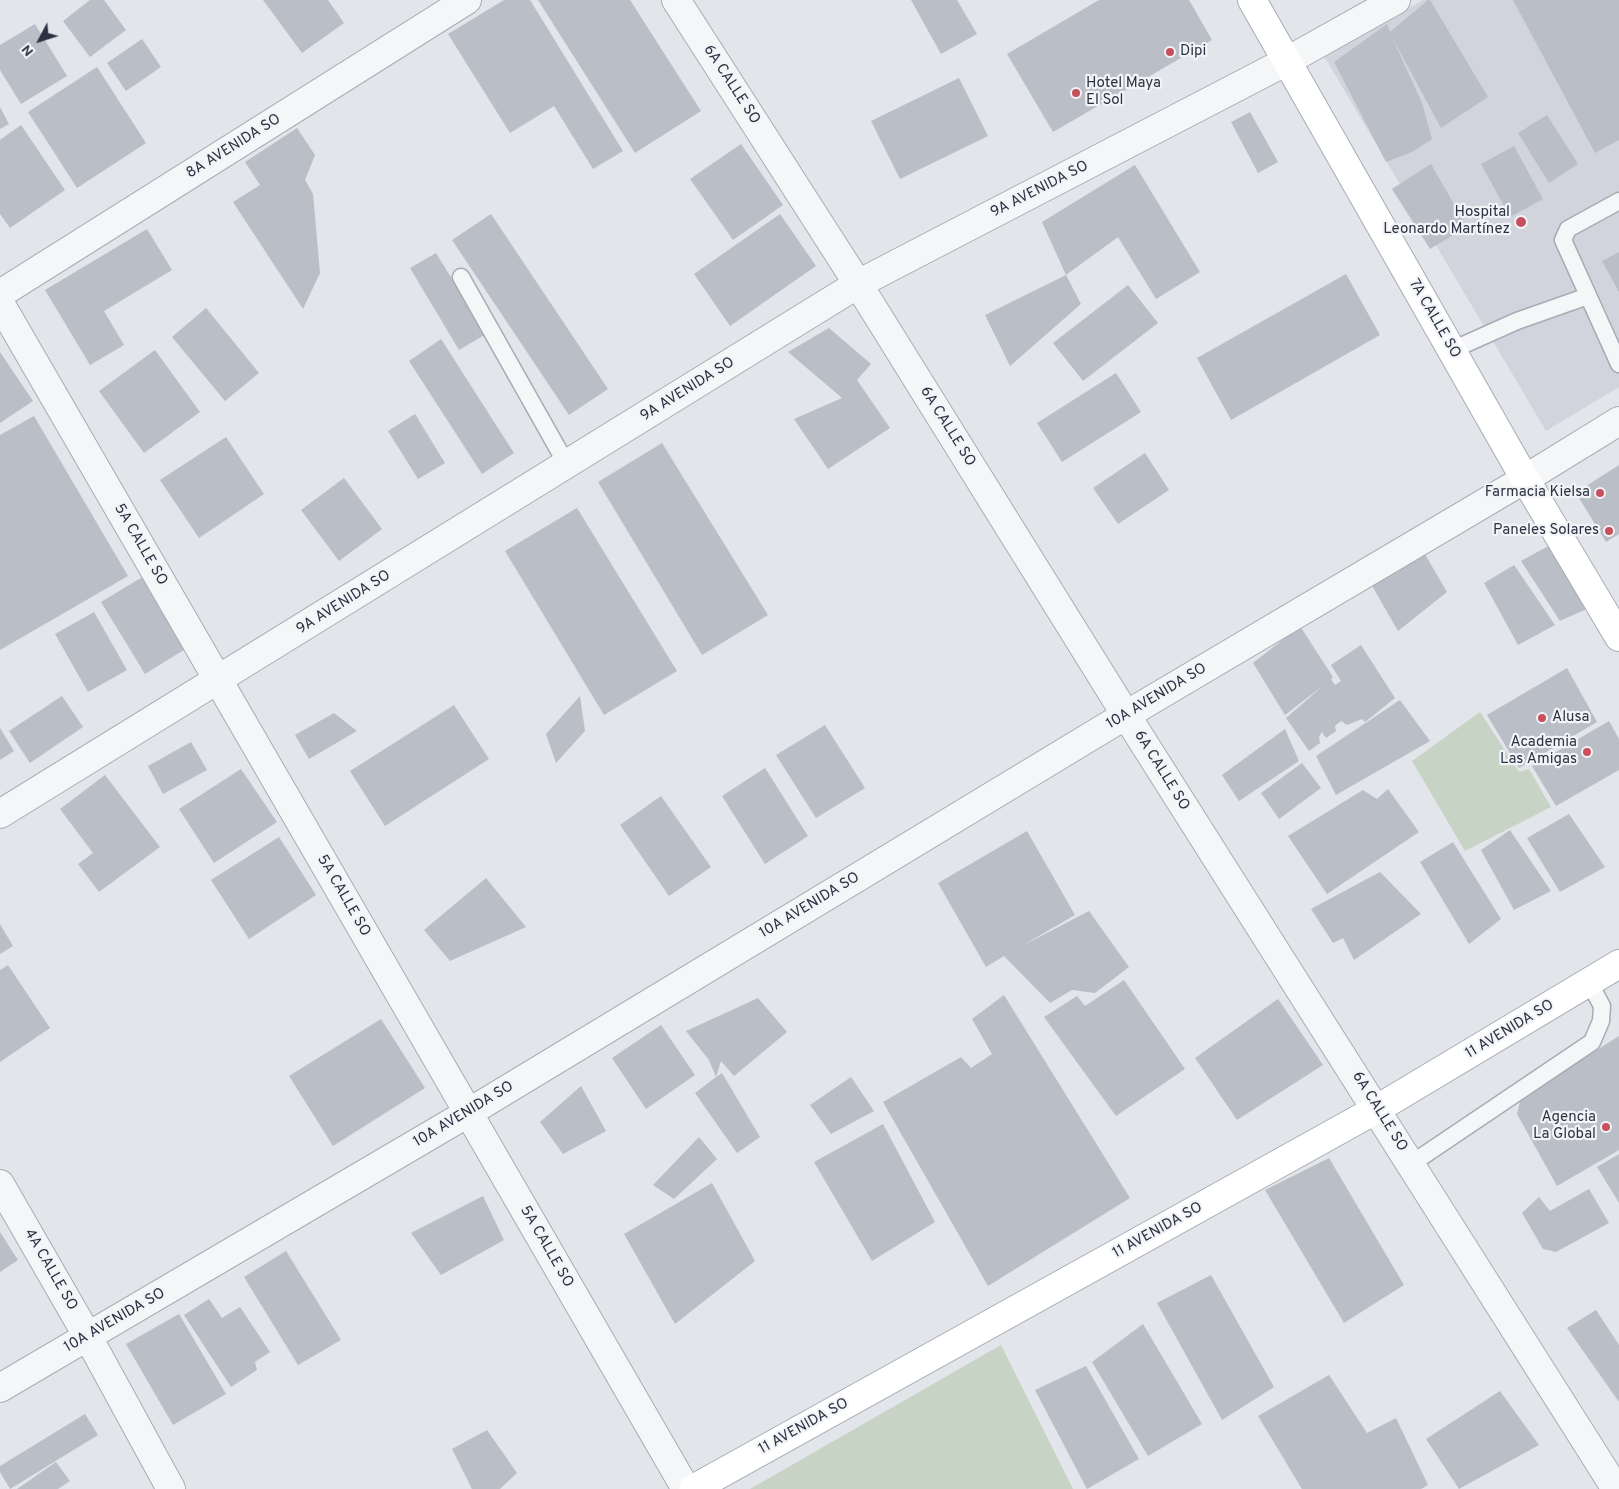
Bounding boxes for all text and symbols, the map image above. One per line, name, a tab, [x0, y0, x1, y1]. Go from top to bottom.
north arrow	[15, 15, 65, 65]
text: N	[18, 41, 38, 59]
street label: 6A CALLE SO	[699, 42, 763, 128]
place label: Dipi	[1180, 43, 1206, 61]
marker: Dipi	[1164, 46, 1176, 58]
place label: Hotel Maya El Sol	[1086, 75, 1161, 110]
marker: Hotel Maya El Sol	[1070, 87, 1082, 99]
street label: 8A AVENIDA SO	[183, 111, 285, 183]
street label: 9A AVENIDA SO	[988, 158, 1092, 222]
place label: Hospital Leonardo Martínez	[1383, 204, 1510, 239]
marker: Hospital Leonardo Martínez	[1514, 215, 1528, 229]
street label: 7A CALLE SO	[1404, 276, 1464, 362]
street label: 9A AVENIDA SO	[638, 354, 738, 426]
street label: 6A CALLE SO	[915, 384, 979, 470]
place label: Farmacia Kielsa	[1485, 484, 1590, 502]
marker: Farmacia Kielsa	[1594, 487, 1606, 499]
street label: 5A CALLE SO	[109, 501, 171, 589]
place label: Paneles Solares	[1493, 522, 1599, 540]
marker: Paneles Solares	[1603, 525, 1615, 537]
street label: 9A AVENIDA SO	[294, 567, 394, 639]
street label: 10A AVENIDA SO	[1104, 660, 1210, 734]
place label: Alusa	[1552, 709, 1589, 727]
marker: Alusa	[1536, 712, 1548, 724]
street label: 6A CALLE SO	[1129, 728, 1193, 814]
place label: Academia Las Amigas	[1500, 734, 1577, 769]
marker: Academia Las Amigas	[1581, 746, 1593, 758]
street label: 5A CALLE SO	[312, 852, 374, 940]
street label: 10A AVENIDA SO	[757, 869, 863, 943]
street label: 11 AVENIDA SO	[1463, 997, 1557, 1063]
street label: 6A CALLE SO	[1347, 1069, 1411, 1155]
street label: 10A AVENIDA SO	[411, 1078, 517, 1152]
place label: Agencia La Global	[1533, 1109, 1596, 1144]
marker: Agencia La Global	[1600, 1121, 1612, 1133]
street label: 11 AVENIDA SO	[1110, 1199, 1206, 1263]
street label: 5A CALLE SO	[515, 1203, 577, 1291]
street label: 4A CALLE SO	[19, 1226, 81, 1314]
street label: 10A AVENIDA SO	[61, 1285, 169, 1357]
street label: 11 AVENIDA SO	[756, 1395, 852, 1459]

